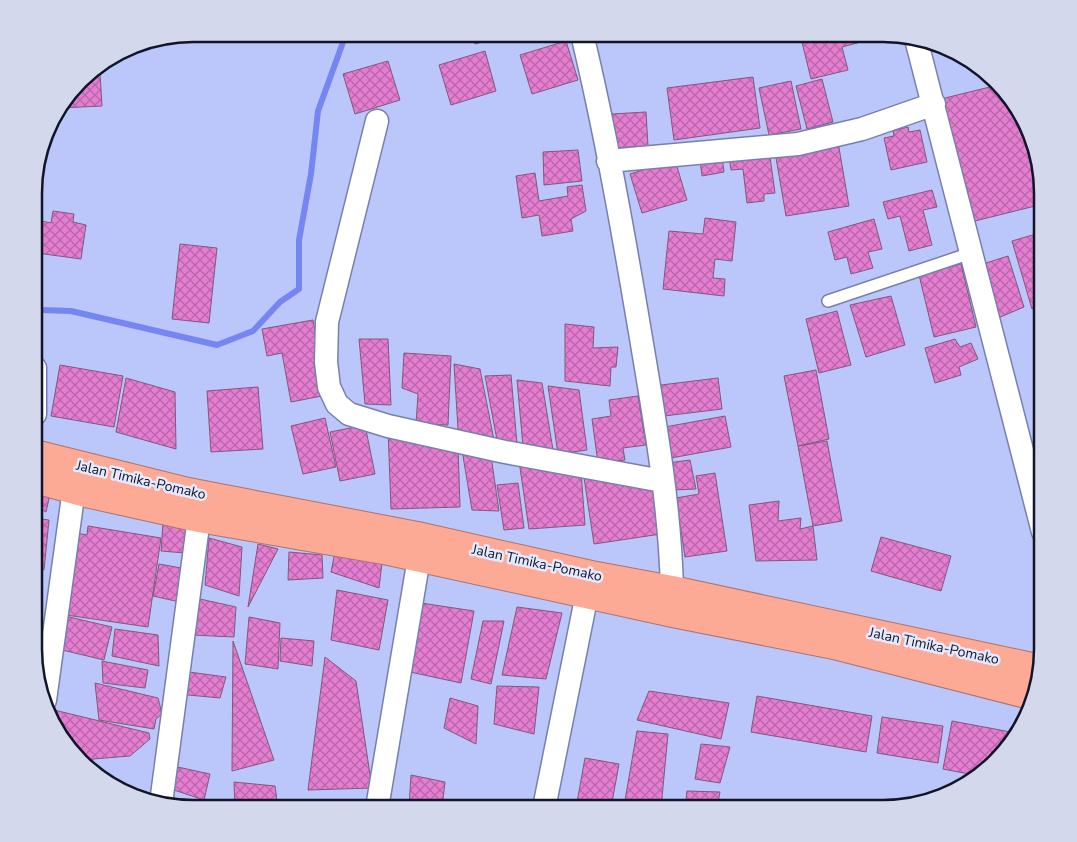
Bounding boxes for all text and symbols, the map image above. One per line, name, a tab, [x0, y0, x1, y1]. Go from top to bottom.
street label: Jalan Timika-Pomako	[73, 456, 208, 504]
street label: Jalan Timika-Pomako	[469, 540, 604, 586]
street label: Jalan Timika-Pomako	[866, 623, 1001, 669]

